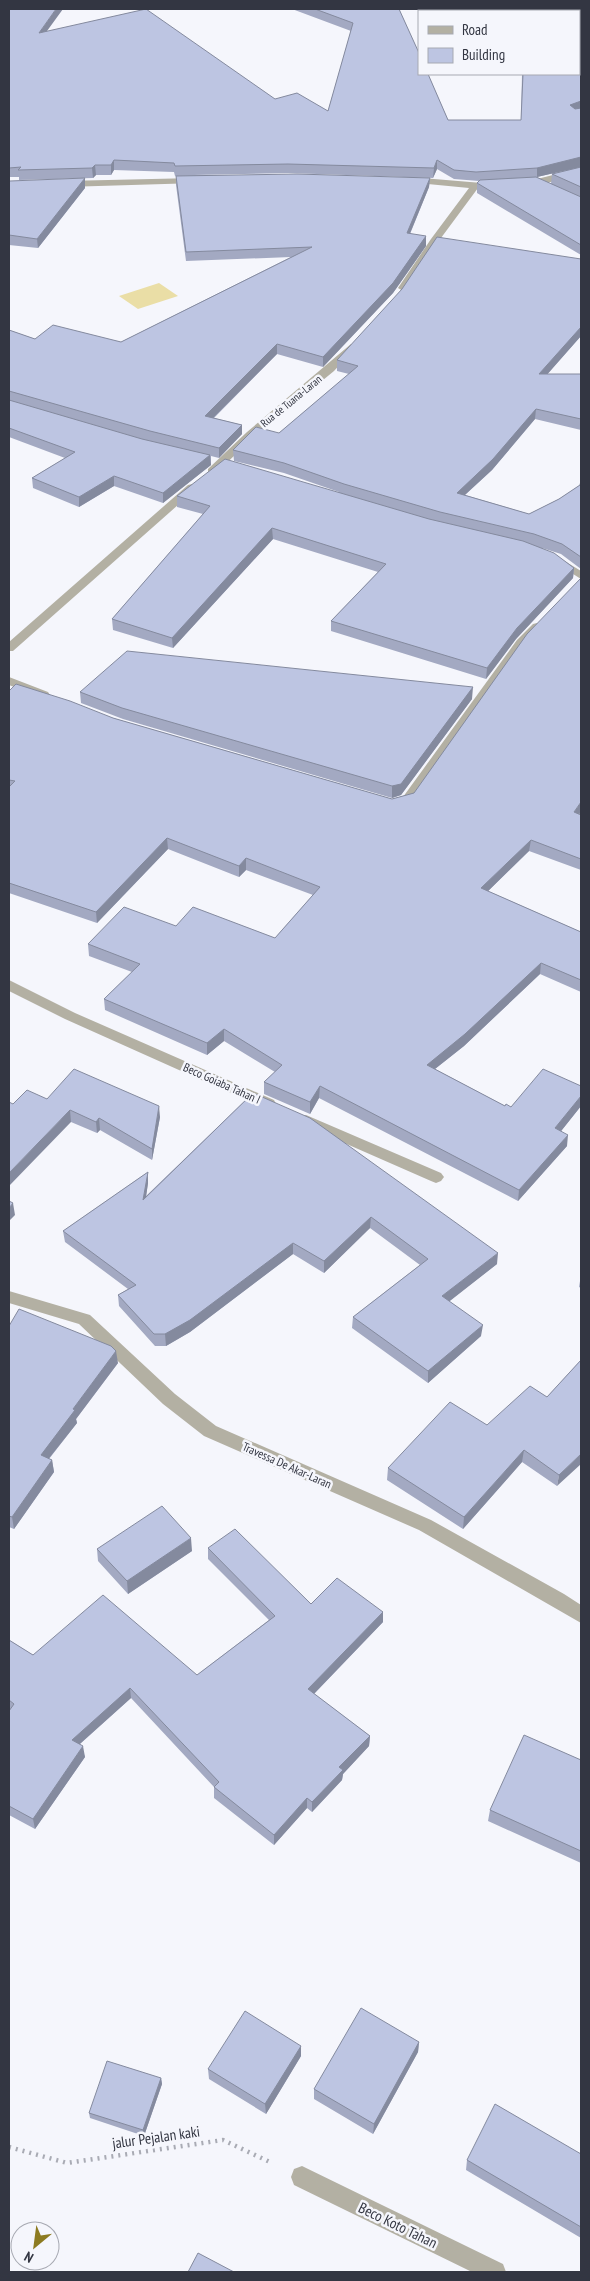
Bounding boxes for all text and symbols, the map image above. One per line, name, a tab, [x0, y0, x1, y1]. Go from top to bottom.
legend	[418, 10, 580, 75]
text: Road	[462, 20, 488, 39]
text: Building	[462, 45, 505, 64]
street label: Rua de Tuana-Laran	[258, 372, 325, 430]
street label: Beco Goiaba Tahan I	[181, 1059, 263, 1107]
street label: Travessa De Akar-Laran	[240, 1439, 334, 1491]
street label: jalur Pejalan kaki	[111, 2121, 201, 2153]
street label: Beco Koto Tahan	[356, 2198, 440, 2252]
north arrow	[10, 2221, 60, 2271]
text: N	[21, 2248, 36, 2267]

